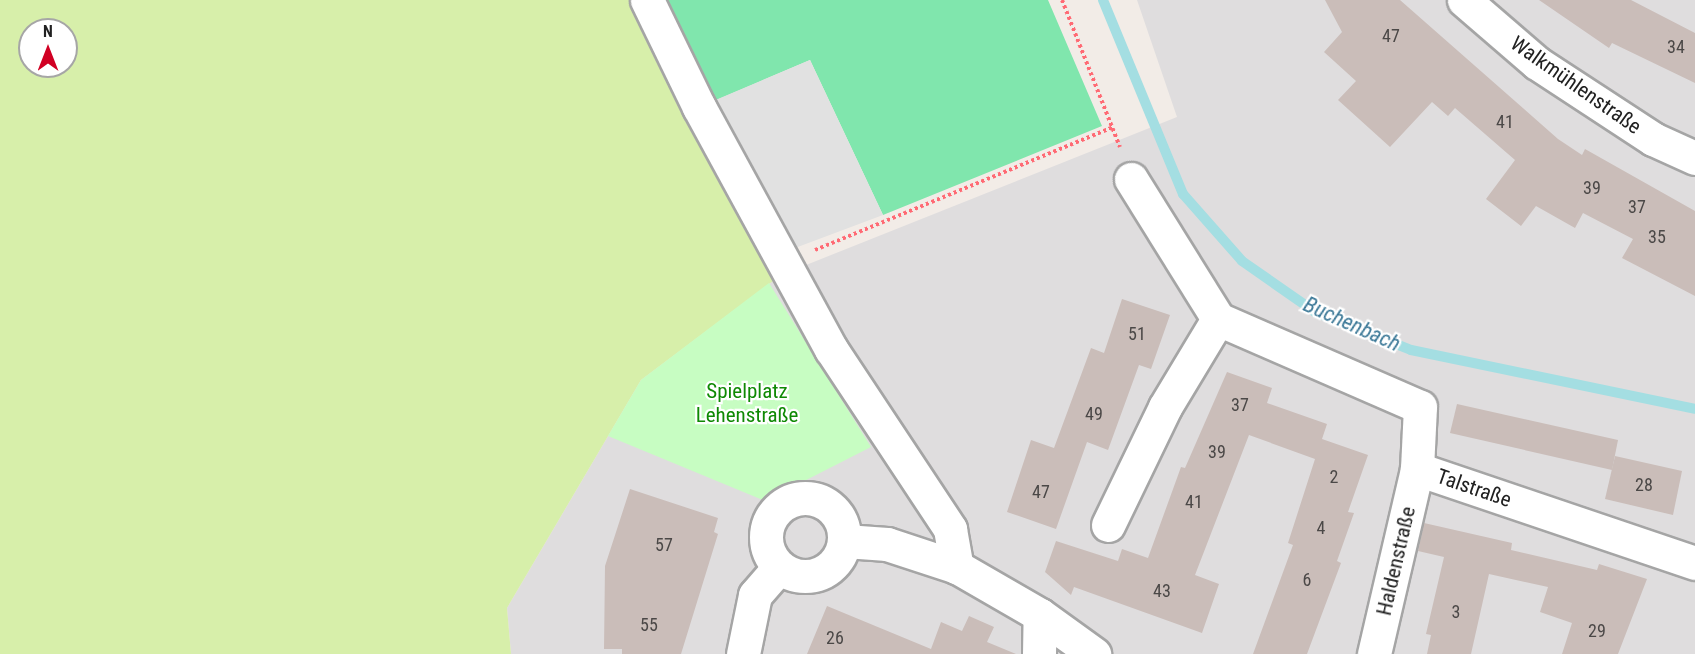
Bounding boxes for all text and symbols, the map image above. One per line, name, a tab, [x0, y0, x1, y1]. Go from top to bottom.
north arrow	[18, 18, 78, 78]
text: N	[43, 22, 53, 41]
house number: 47	[1382, 25, 1400, 47]
street label: Walkmühlenstraße	[1506, 31, 1646, 139]
house number: 34	[1667, 36, 1685, 58]
house number: 41	[1496, 111, 1514, 133]
house number: 39	[1583, 177, 1601, 199]
house number: 37	[1628, 196, 1646, 218]
house number: 35	[1648, 226, 1666, 248]
water label: Buchenbach	[1299, 291, 1405, 357]
house number: 51	[1128, 323, 1146, 345]
park label: Spielplatz Lehenstraße	[696, 378, 798, 428]
house number: 37	[1231, 394, 1249, 416]
house number: 49	[1085, 403, 1103, 425]
house number: 39	[1208, 441, 1226, 463]
street label: Talstraße	[1433, 464, 1515, 512]
house number: 2	[1330, 466, 1338, 488]
house number: 28	[1635, 474, 1653, 496]
house number: 47	[1032, 481, 1050, 503]
house number: 41	[1185, 491, 1203, 513]
street label: Haldenstraße	[1371, 504, 1421, 618]
house number: 4	[1317, 517, 1325, 539]
house number: 57	[655, 534, 673, 556]
house number: 6	[1303, 569, 1311, 591]
house number: 43	[1153, 580, 1171, 602]
house number: 3	[1452, 601, 1460, 623]
house number: 55	[640, 614, 658, 636]
house number: 29	[1588, 620, 1606, 642]
house number: 26	[826, 627, 844, 649]

